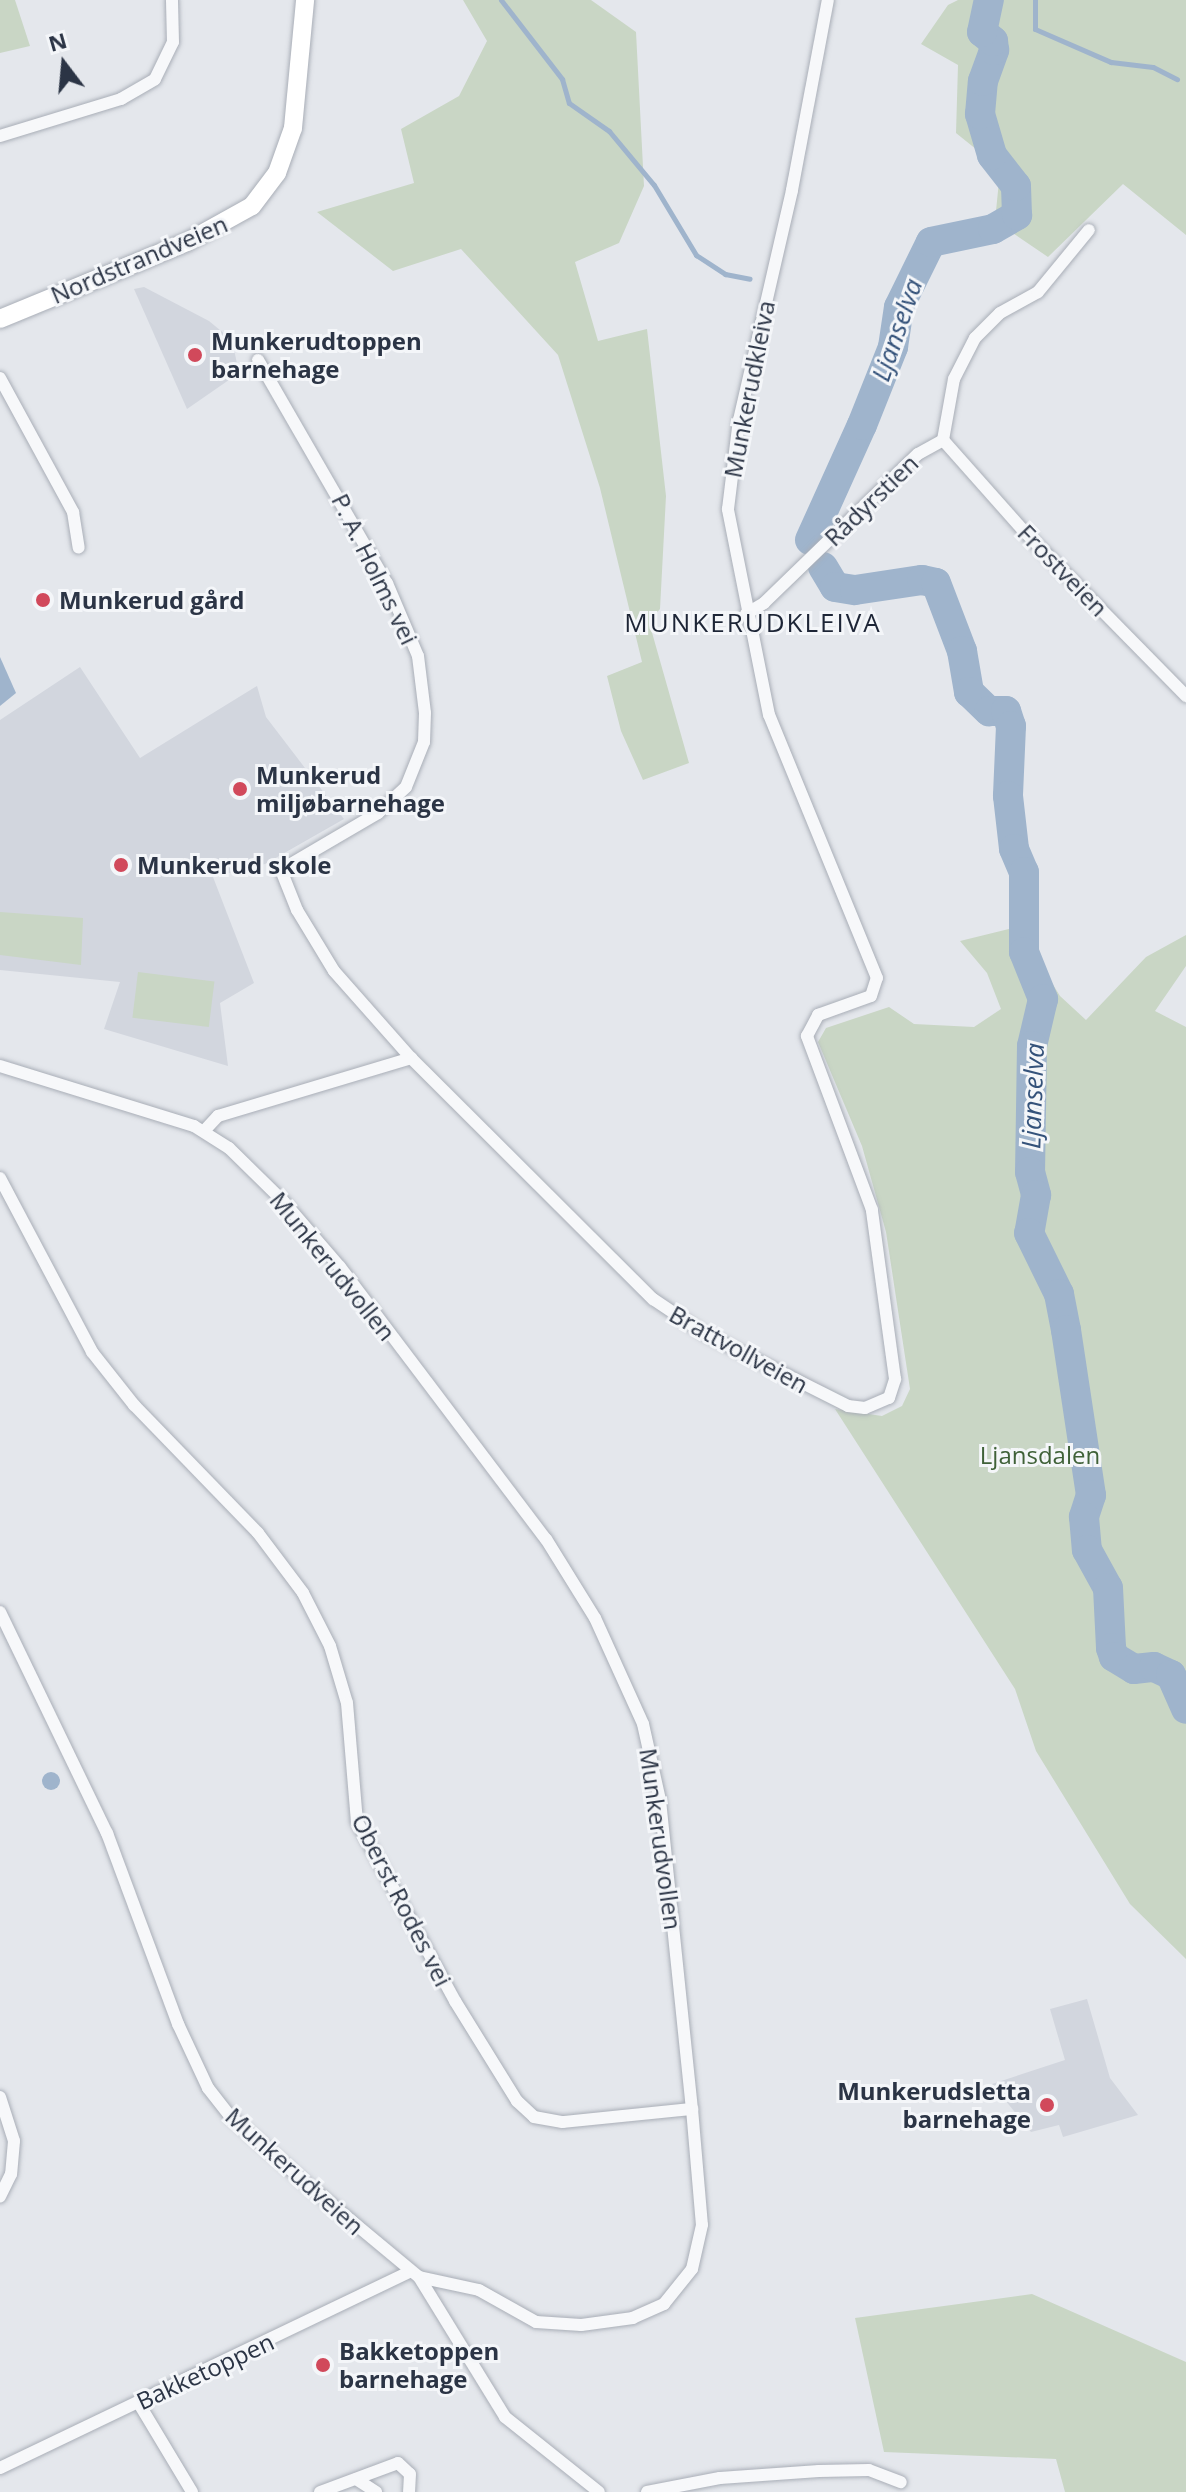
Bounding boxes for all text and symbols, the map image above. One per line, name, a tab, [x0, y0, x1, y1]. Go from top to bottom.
north arrow	[24, 24, 104, 104]
text: N	[45, 24, 70, 58]
street label: Nordstrandveien	[46, 209, 232, 309]
water label: Ljanselva	[865, 275, 929, 385]
street label: Munkerudkleiva	[718, 298, 780, 480]
place label: Munkerudtoppen barnehage	[211, 327, 422, 383]
marker: Munkerudtoppen barnehage	[186, 346, 204, 364]
street label: Rådyrstien	[818, 448, 924, 552]
street label: P. A. Holms vei	[326, 489, 424, 649]
street label: Frostveien	[1012, 518, 1114, 622]
place label: Munkerud gård	[59, 586, 244, 614]
marker: Munkerud gård	[34, 591, 52, 609]
district label: MUNKERUDKLEIVA	[624, 607, 882, 639]
place label: Munkerud miljøbarnehage	[256, 761, 445, 817]
marker: Munkerud miljøbarnehage	[231, 780, 249, 798]
place label: Munkerud skole	[137, 851, 332, 879]
marker: Munkerud skole	[112, 856, 130, 874]
water label: Ljanselva	[1016, 1042, 1050, 1150]
street label: Munkerudvollen	[264, 1186, 402, 1346]
street label: Brattvollveien	[665, 1299, 813, 1399]
park label: Ljansdalen	[980, 1441, 1100, 1469]
street label: Munkerudvollen	[634, 1746, 688, 1932]
street label: Oberst Rodes vei	[346, 1809, 458, 1991]
place label: Munkerudsletta barnehage	[837, 2077, 1031, 2133]
marker: Munkerudsletta barnehage	[1038, 2096, 1056, 2114]
street label: Munkerudveien	[220, 2101, 370, 2241]
street label: Bakketoppen	[132, 2327, 278, 2415]
place label: Bakketoppen barnehage	[339, 2337, 499, 2393]
marker: Bakketoppen barnehage	[314, 2356, 332, 2374]

